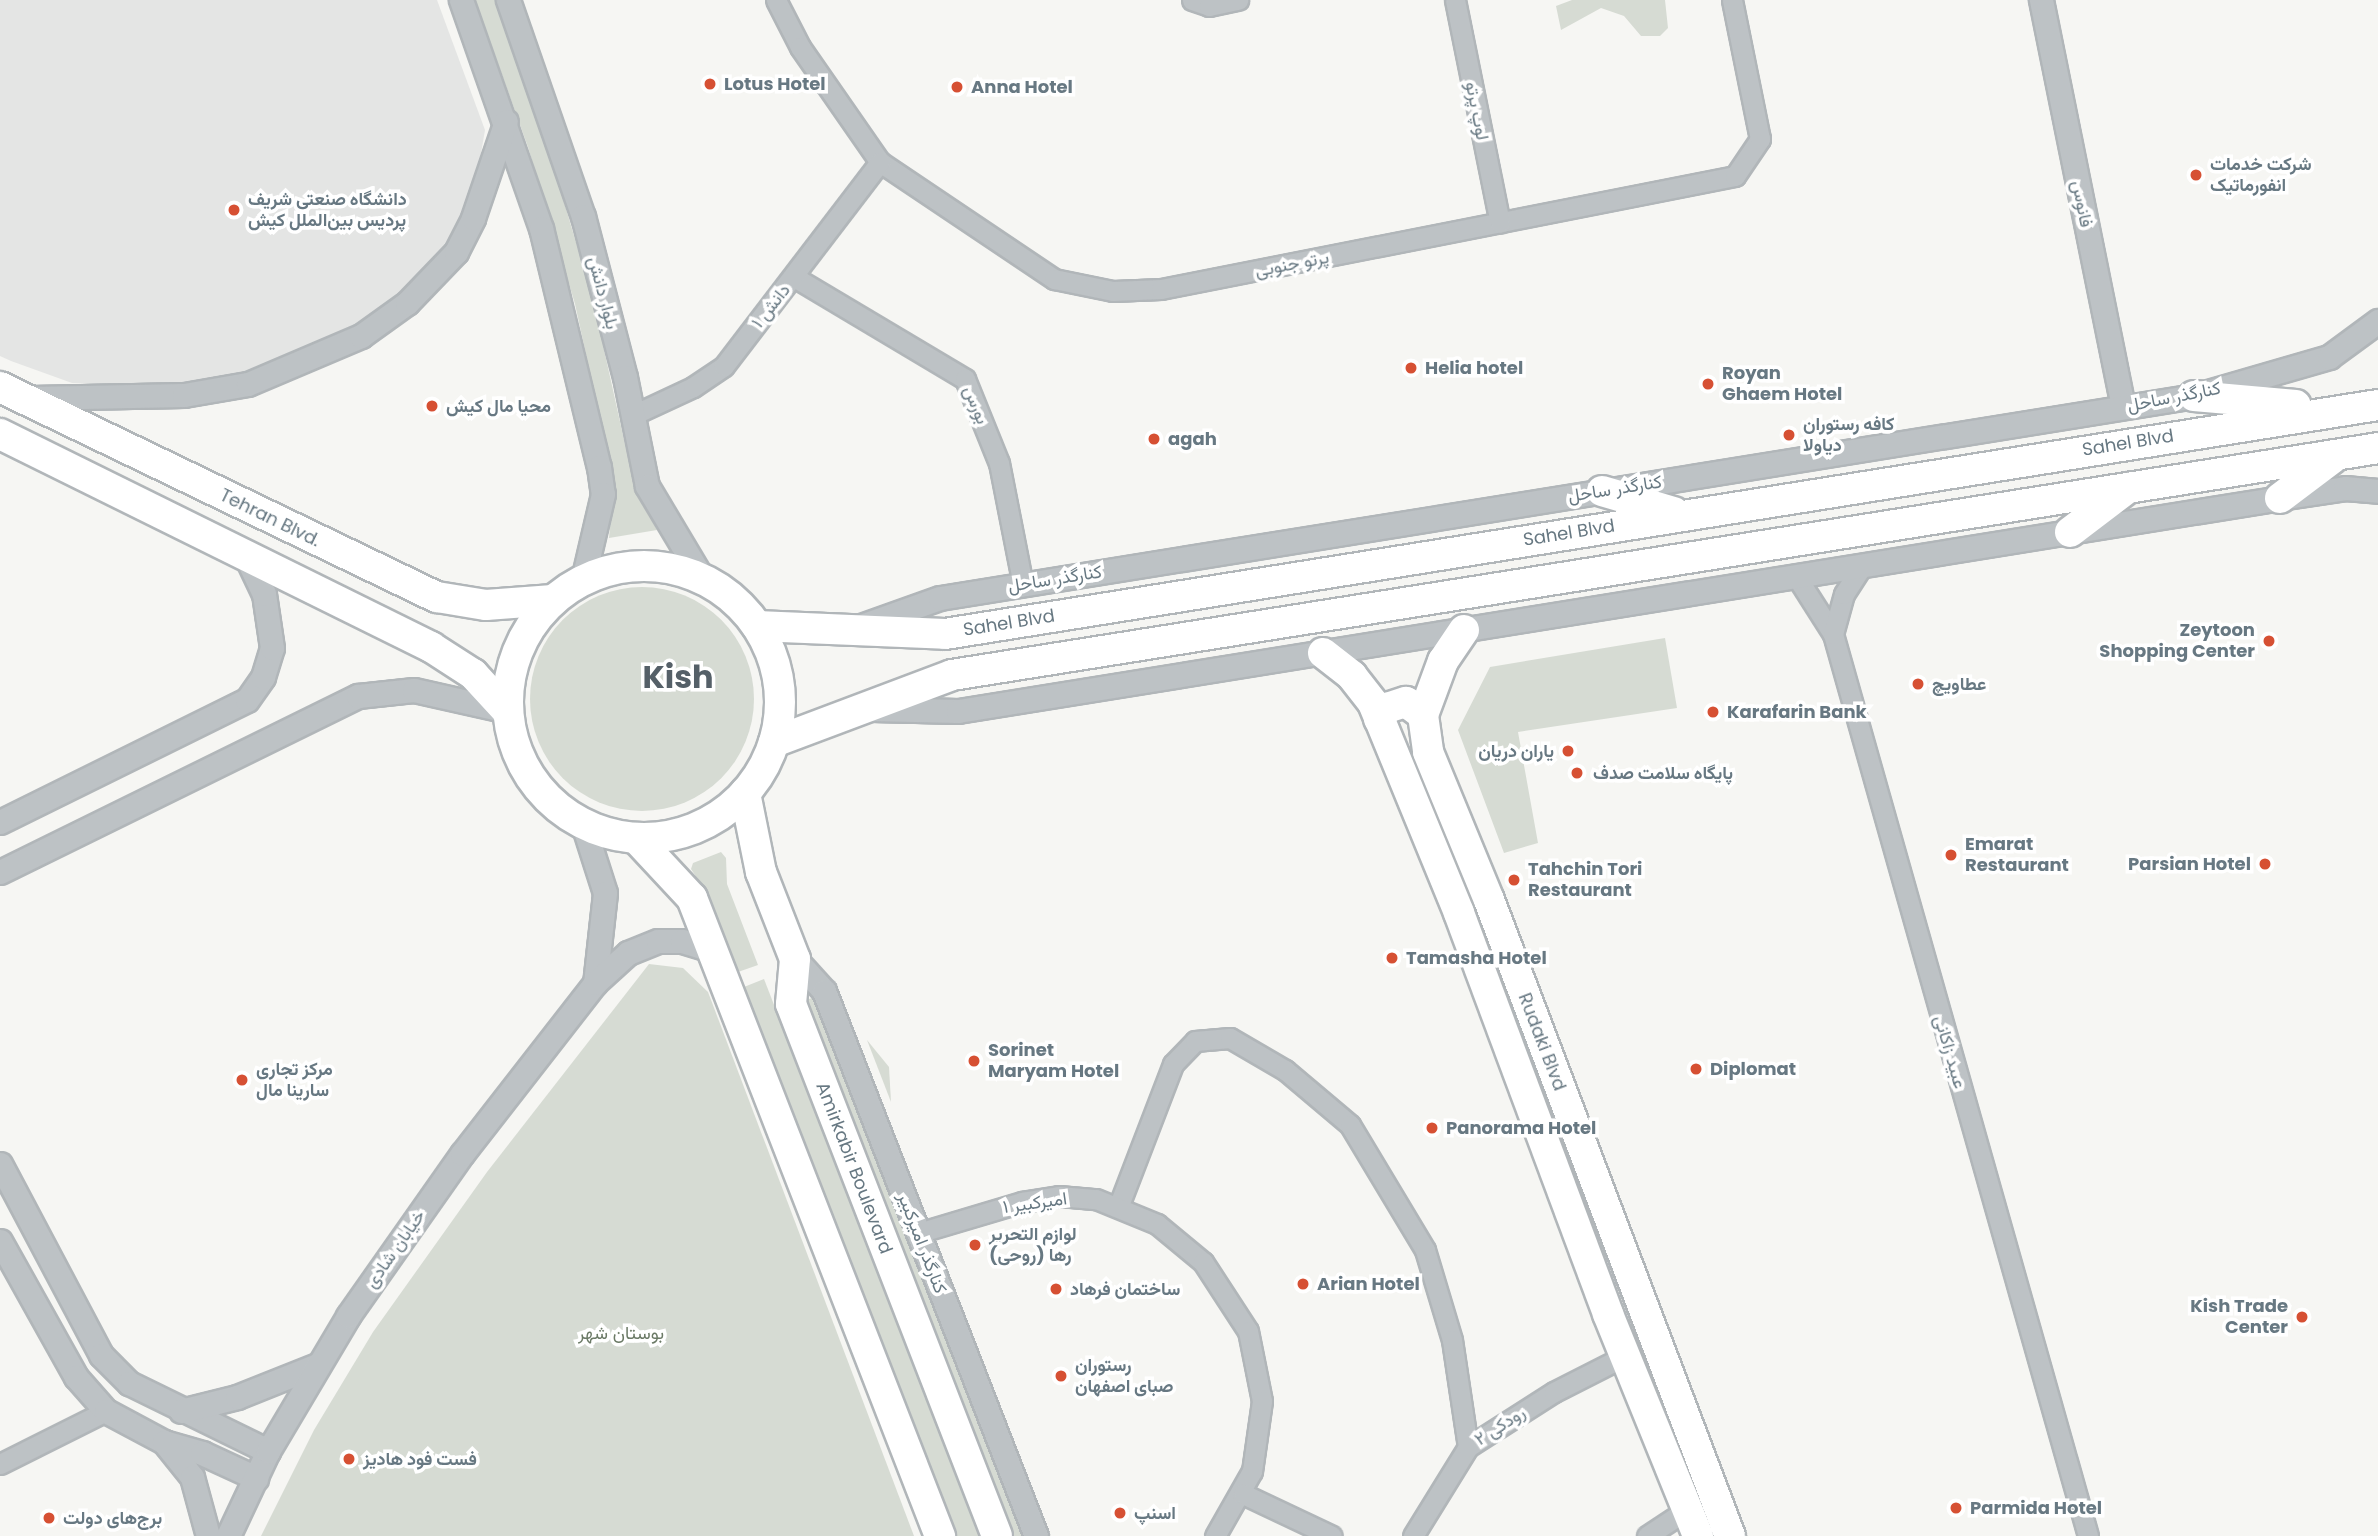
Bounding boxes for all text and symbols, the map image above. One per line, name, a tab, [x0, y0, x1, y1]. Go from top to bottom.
place label: Lotus Hotel	[724, 73, 826, 95]
marker: Lotus Hotel	[702, 76, 718, 92]
place label: Anna Hotel	[971, 76, 1073, 98]
marker: Anna Hotel	[949, 79, 965, 95]
street label: لوپ پرتو	[1461, 80, 1493, 142]
place label: شرکت خدمات انفورماتیک	[2210, 154, 2312, 196]
marker: شرکت خدمات انفورماتیک	[2188, 167, 2204, 183]
street label: فانوس	[2067, 179, 2097, 229]
place label: دانشگاه صنعتی شریف پردیس بین‌الملل کیش	[248, 189, 407, 232]
marker: دانشگاه صنعتی شریف پردیس بین‌الملل کیش	[226, 202, 242, 218]
street label: پرتو جنوبی	[1253, 246, 1331, 282]
street label: بلوار دانش	[583, 254, 623, 332]
street label: دانش ۱	[747, 280, 795, 332]
place label: Helia hotel	[1425, 357, 1523, 379]
marker: Helia hotel	[1403, 360, 1419, 376]
place label: Royan Ghaem Hotel	[1722, 363, 1842, 406]
marker: Royan Ghaem Hotel	[1700, 376, 1716, 392]
street label: کنارگذر ساحل	[2125, 377, 2223, 417]
street label: بورس	[959, 383, 993, 427]
place label: محیا مال کیش	[446, 395, 551, 417]
marker: محیا مال کیش	[424, 398, 440, 414]
place label: کافه رستوران دیاولا	[1803, 414, 1894, 457]
street label: Sahel Blvd	[2081, 425, 2175, 461]
marker: کافه رستوران دیاولا	[1781, 427, 1797, 443]
place label: agah	[1168, 428, 1217, 450]
marker: agah	[1146, 431, 1162, 447]
street label: کنارگذر ساحل	[1566, 471, 1664, 507]
street label: Tehran Blvd.	[216, 484, 324, 552]
street label: Sahel Blvd	[1522, 515, 1616, 551]
street label: کنارگذر ساحل	[1006, 561, 1104, 597]
street label: Sahel Blvd	[962, 605, 1056, 641]
place label: Zeytoon Shopping Center	[2099, 620, 2255, 662]
marker: Zeytoon Shopping Center	[2261, 633, 2277, 649]
district label: Kish	[642, 658, 714, 696]
place label: عطاویچ	[1932, 673, 1986, 695]
marker: عطاویچ	[1910, 676, 1926, 692]
place label: Karafarin Bank	[1727, 701, 1867, 723]
marker: Karafarin Bank	[1705, 704, 1721, 720]
place label: یاران دریان	[1478, 740, 1554, 762]
marker: یاران دریان	[1560, 743, 1576, 759]
place label: پایگاه سلامت صدف	[1593, 762, 1733, 784]
marker: پایگاه سلامت صدف	[1567, 763, 1587, 783]
place label: Emarat Restaurant	[1965, 834, 2069, 876]
marker: Emarat Restaurant	[1943, 847, 1959, 863]
place label: Parsian Hotel	[2128, 853, 2251, 875]
marker: Parsian Hotel	[2257, 856, 2273, 872]
place label: Tahchin Tori Restaurant	[1528, 859, 1642, 902]
marker: Tahchin Tori Restaurant	[1506, 872, 1522, 888]
place label: Tamasha Hotel	[1406, 947, 1547, 969]
marker: Tamasha Hotel	[1384, 950, 1400, 966]
street label: Rudaki Blvd	[1513, 990, 1571, 1094]
street label: عبید زاکانی	[1929, 1013, 1971, 1091]
place label: Sorinet Maryam Hotel	[988, 1040, 1119, 1082]
marker: Sorinet Maryam Hotel	[966, 1053, 982, 1069]
place label: Diplomat	[1710, 1058, 1796, 1080]
place label: مرکز تجاری سارینا مال	[256, 1059, 333, 1102]
marker: Diplomat	[1688, 1061, 1704, 1077]
marker: مرکز تجاری سارینا مال	[234, 1072, 250, 1088]
street label: Amirkabir Boulevard	[811, 1079, 897, 1257]
place label: Panorama Hotel	[1446, 1117, 1596, 1139]
marker: Panorama Hotel	[1424, 1120, 1440, 1136]
street label: امیرکبیر ۱	[1002, 1188, 1068, 1218]
street label: کنارگذر امیرکبیر	[893, 1190, 951, 1296]
street label: خیابان شادی	[360, 1206, 430, 1292]
place label: لوازم التحریر رها (روحی)	[989, 1224, 1077, 1266]
marker: لوازم التحریر رها (روحی)	[967, 1237, 983, 1253]
place label: Arian Hotel	[1317, 1273, 1420, 1295]
marker: Arian Hotel	[1295, 1276, 1311, 1292]
place label: ساختمان فرهاد	[1070, 1278, 1180, 1300]
marker: ساختمان فرهاد	[1048, 1281, 1064, 1297]
place label: Kish Trade Center	[2190, 1296, 2288, 1338]
marker: Kish Trade Center	[2294, 1309, 2310, 1325]
park label: بوستان شهر	[578, 1322, 664, 1344]
place label: رستوران صبای اصفهان	[1075, 1355, 1174, 1398]
marker: رستوران صبای اصفهان	[1053, 1368, 1069, 1384]
street label: رودکی ۲	[1471, 1402, 1529, 1450]
place label: فست فود هادیز	[363, 1448, 477, 1470]
marker: فست فود هادیز	[341, 1451, 357, 1467]
place label: Parmida Hotel	[1970, 1497, 2102, 1519]
marker: Parmida Hotel	[1948, 1500, 1964, 1516]
place label: اسنپ	[1134, 1502, 1176, 1524]
marker: اسنپ	[1112, 1505, 1128, 1521]
place label: برج‌های دولت	[63, 1507, 162, 1529]
marker: برج‌های دولت	[41, 1510, 57, 1526]

